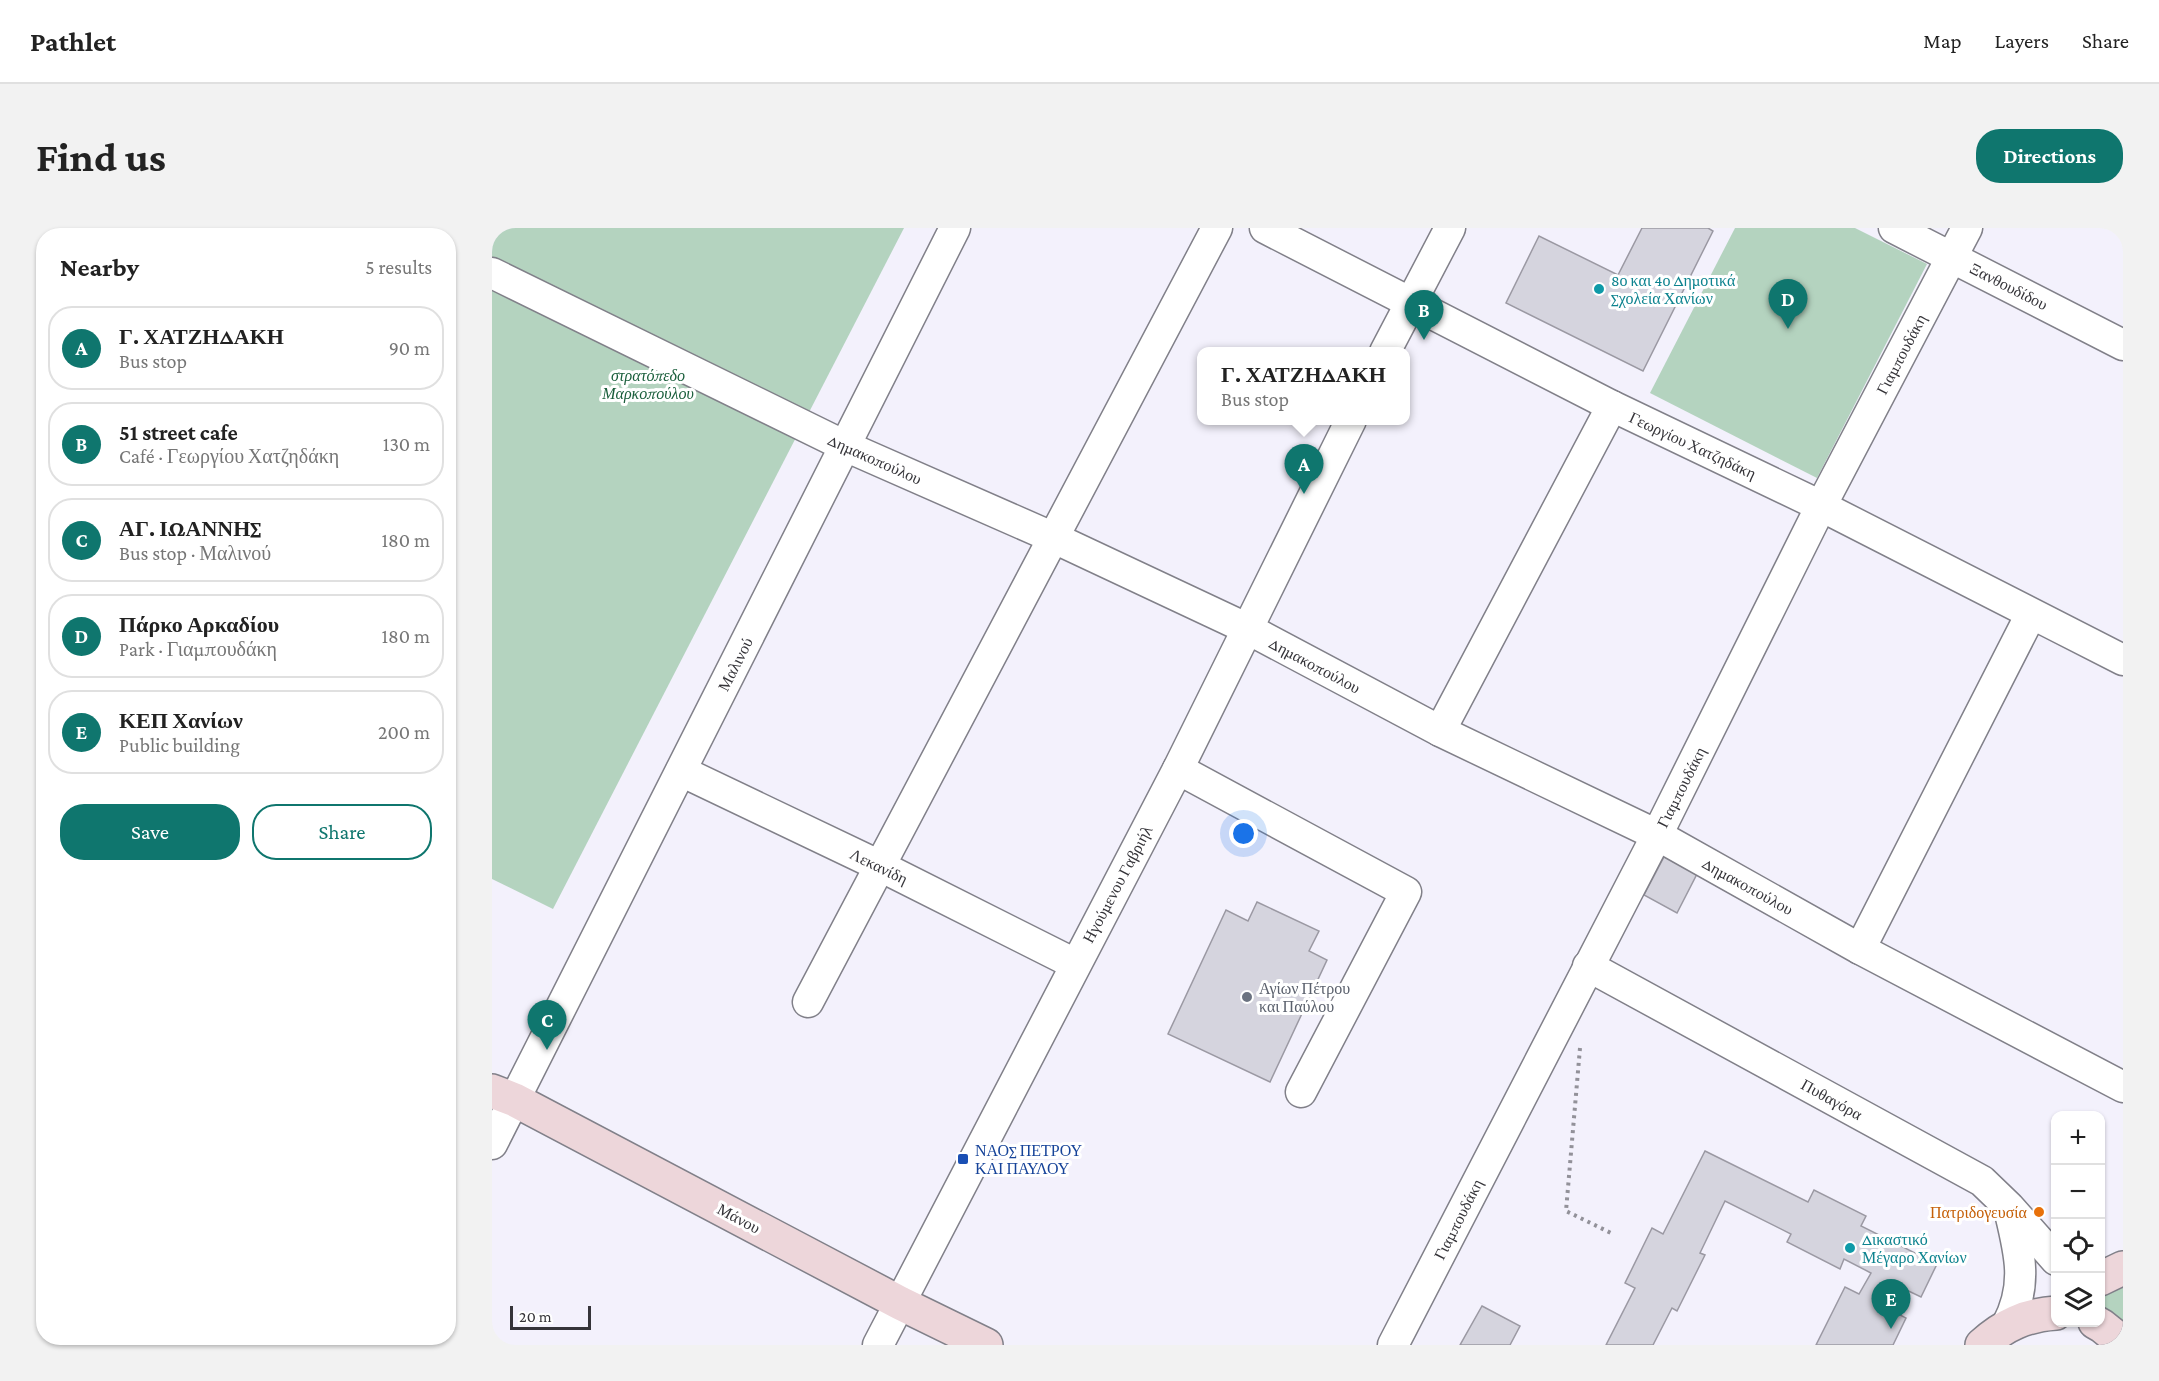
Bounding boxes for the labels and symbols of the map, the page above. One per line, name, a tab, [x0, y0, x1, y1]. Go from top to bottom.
street label: Ξανθουδίδου	[1967, 260, 2050, 313]
place label: 8ο και 4ο Δημοτικά Σχολεία Χανίων	[1611, 272, 1736, 308]
pin: D	[1768, 279, 1808, 329]
marker: 8ο και 4ο Δημοτικά Σχολεία Χανίων	[1592, 282, 1606, 296]
pin: B	[1404, 291, 1444, 340]
street label: Γιαμπουδάκη	[1873, 311, 1931, 398]
park label: στρατόπεδο Μαρκοπούλου	[601, 367, 694, 403]
street label: Γεωργίου Χατζηδάκη	[1626, 409, 1759, 483]
street label: Δημακοπούλου	[825, 431, 924, 489]
pin: A	[1284, 444, 1324, 494]
street label: Δημακοπούλου	[1266, 634, 1363, 697]
street label: Μαλινού	[715, 635, 756, 694]
street label: Γιαμπουδάκη	[1654, 744, 1710, 831]
your location	[1229, 819, 1258, 848]
street label: Ηγούμενου Γαβριήλ	[1079, 823, 1156, 946]
street label: Λεκανίδη	[847, 845, 910, 889]
street label: Δημακοπούλου	[1699, 855, 1796, 919]
place label: Αγίων Πέτρου και Παύλου	[1259, 980, 1350, 1015]
marker: Αγίων Πέτρου και Παύλου	[1240, 990, 1254, 1004]
pin: C	[528, 1000, 566, 1050]
street label: Πυθαγόρα	[1798, 1076, 1866, 1124]
place label: ΝΑΟΣ ΠΕΤΡΟΥ ΚΑΙ ΠΑΥΛΟΥ	[975, 1142, 1082, 1177]
marker: ΝΑΟΣ ΠΕΤΡΟΥ ΚΑΙ ΠΑΥΛΟΥ	[956, 1152, 970, 1166]
street label: Γιαμπουδάκη	[1431, 1176, 1487, 1263]
street label: Μάνου	[715, 1200, 763, 1237]
place label: Πατριδογευσία	[1930, 1204, 2028, 1222]
marker: Πατριδογευσία	[2032, 1205, 2046, 1219]
place label: Δικαστικό Μέγαρο Χανίων	[1862, 1231, 1967, 1267]
marker: Δικαστικό Μέγαρο Χανίων	[1843, 1241, 1857, 1255]
pin: E	[1872, 1280, 1910, 1329]
scale bar	[510, 1303, 591, 1330]

